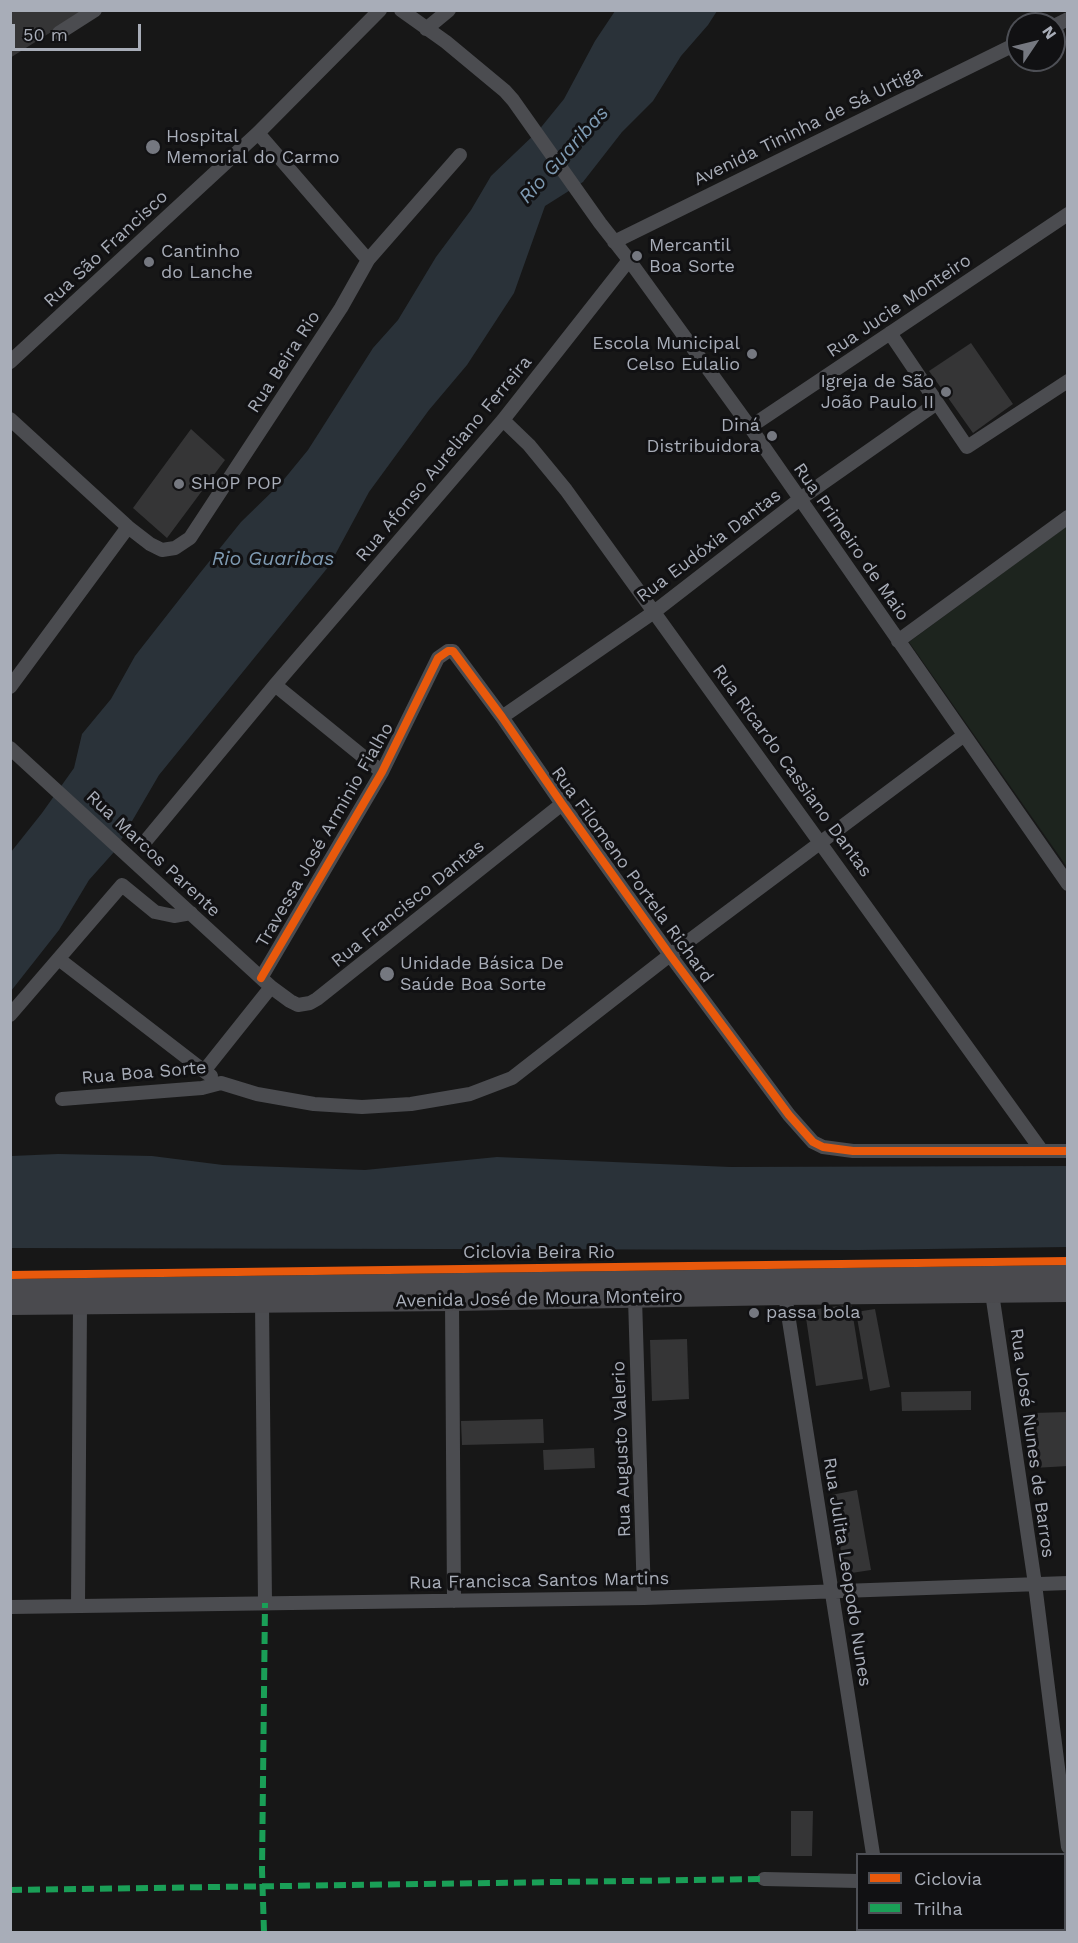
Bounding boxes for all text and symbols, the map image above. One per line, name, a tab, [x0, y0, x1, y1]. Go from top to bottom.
scale bar	[15, 12, 144, 50]
north arrow	[1006, 12, 1066, 72]
text: N	[1038, 22, 1061, 43]
text: 50 m	[23, 24, 68, 45]
street label: Avenida Tininha de Sá Urtiga	[690, 61, 926, 191]
water label: Rio Guaribas	[514, 101, 614, 209]
place label: Hospital Memorial do Carmo	[166, 126, 340, 168]
marker: Hospital Memorial do Carmo	[144, 138, 162, 156]
street label: Rua São Francisco	[40, 186, 172, 312]
place label: Mercantil Boa Sorte	[649, 235, 735, 278]
place label: Cantinho do Lanche	[161, 241, 253, 284]
marker: Mercantil Boa Sorte	[630, 249, 644, 263]
street label: Rua Jucie Monteiro	[823, 250, 975, 362]
marker: Cantinho do Lanche	[142, 255, 156, 269]
street label: Rua Beira Rio	[243, 307, 325, 417]
place label: Escola Municipal Celso Eulalio	[592, 333, 740, 376]
marker: Escola Municipal Celso Eulalio	[745, 347, 759, 361]
street label: Rua Afonso Aureliano Ferreira	[352, 352, 536, 566]
place label: Igreja de São João Paulo II	[821, 371, 934, 413]
marker: Igreja de São João Paulo II	[939, 385, 953, 399]
place label: Diná Distribuidora	[647, 415, 760, 458]
marker: Diná Distribuidora	[765, 429, 779, 443]
street label: Rua Primeiro de Maio	[788, 459, 914, 625]
place label: SHOP POP	[191, 473, 282, 495]
marker: SHOP POP	[172, 477, 186, 491]
street label: Rua Eudóxia Dantas	[632, 485, 786, 607]
water label: Rio Guaribas	[212, 547, 334, 571]
street label: Rua Ricardo Cassiano Dantas	[708, 661, 876, 881]
street label: Travessa José Arminio Fialho	[252, 719, 398, 951]
street label: Rua Filomeno Portela Richard	[546, 763, 718, 987]
street label: Rua Marcos Parente	[81, 786, 225, 922]
street label: Rua Francisco Dantas	[327, 836, 489, 972]
place label: Unidade Básica De Saúde Boa Sorte	[400, 953, 564, 996]
marker: Unidade Básica De Saúde Boa Sorte	[378, 965, 396, 983]
street label: Rua Boa Sorte	[81, 1057, 207, 1089]
street label: Ciclovia Beira Rio	[463, 1242, 615, 1264]
street label: Avenida José de Moura Monteiro	[395, 1286, 683, 1312]
place label: passa bola	[766, 1302, 861, 1324]
marker: passa bola	[747, 1306, 761, 1320]
street label: Rua José Nunes de Barros	[1005, 1327, 1059, 1559]
street label: Rua Augusto Valerio	[608, 1361, 636, 1537]
street label: Rua Julita Leopodo Nunes	[818, 1456, 876, 1688]
street label: Rua Francisca Santos Martins	[409, 1568, 669, 1594]
legend	[856, 1853, 1066, 1931]
text: Ciclovia	[914, 1868, 982, 1889]
text: Trilha	[914, 1898, 963, 1919]

